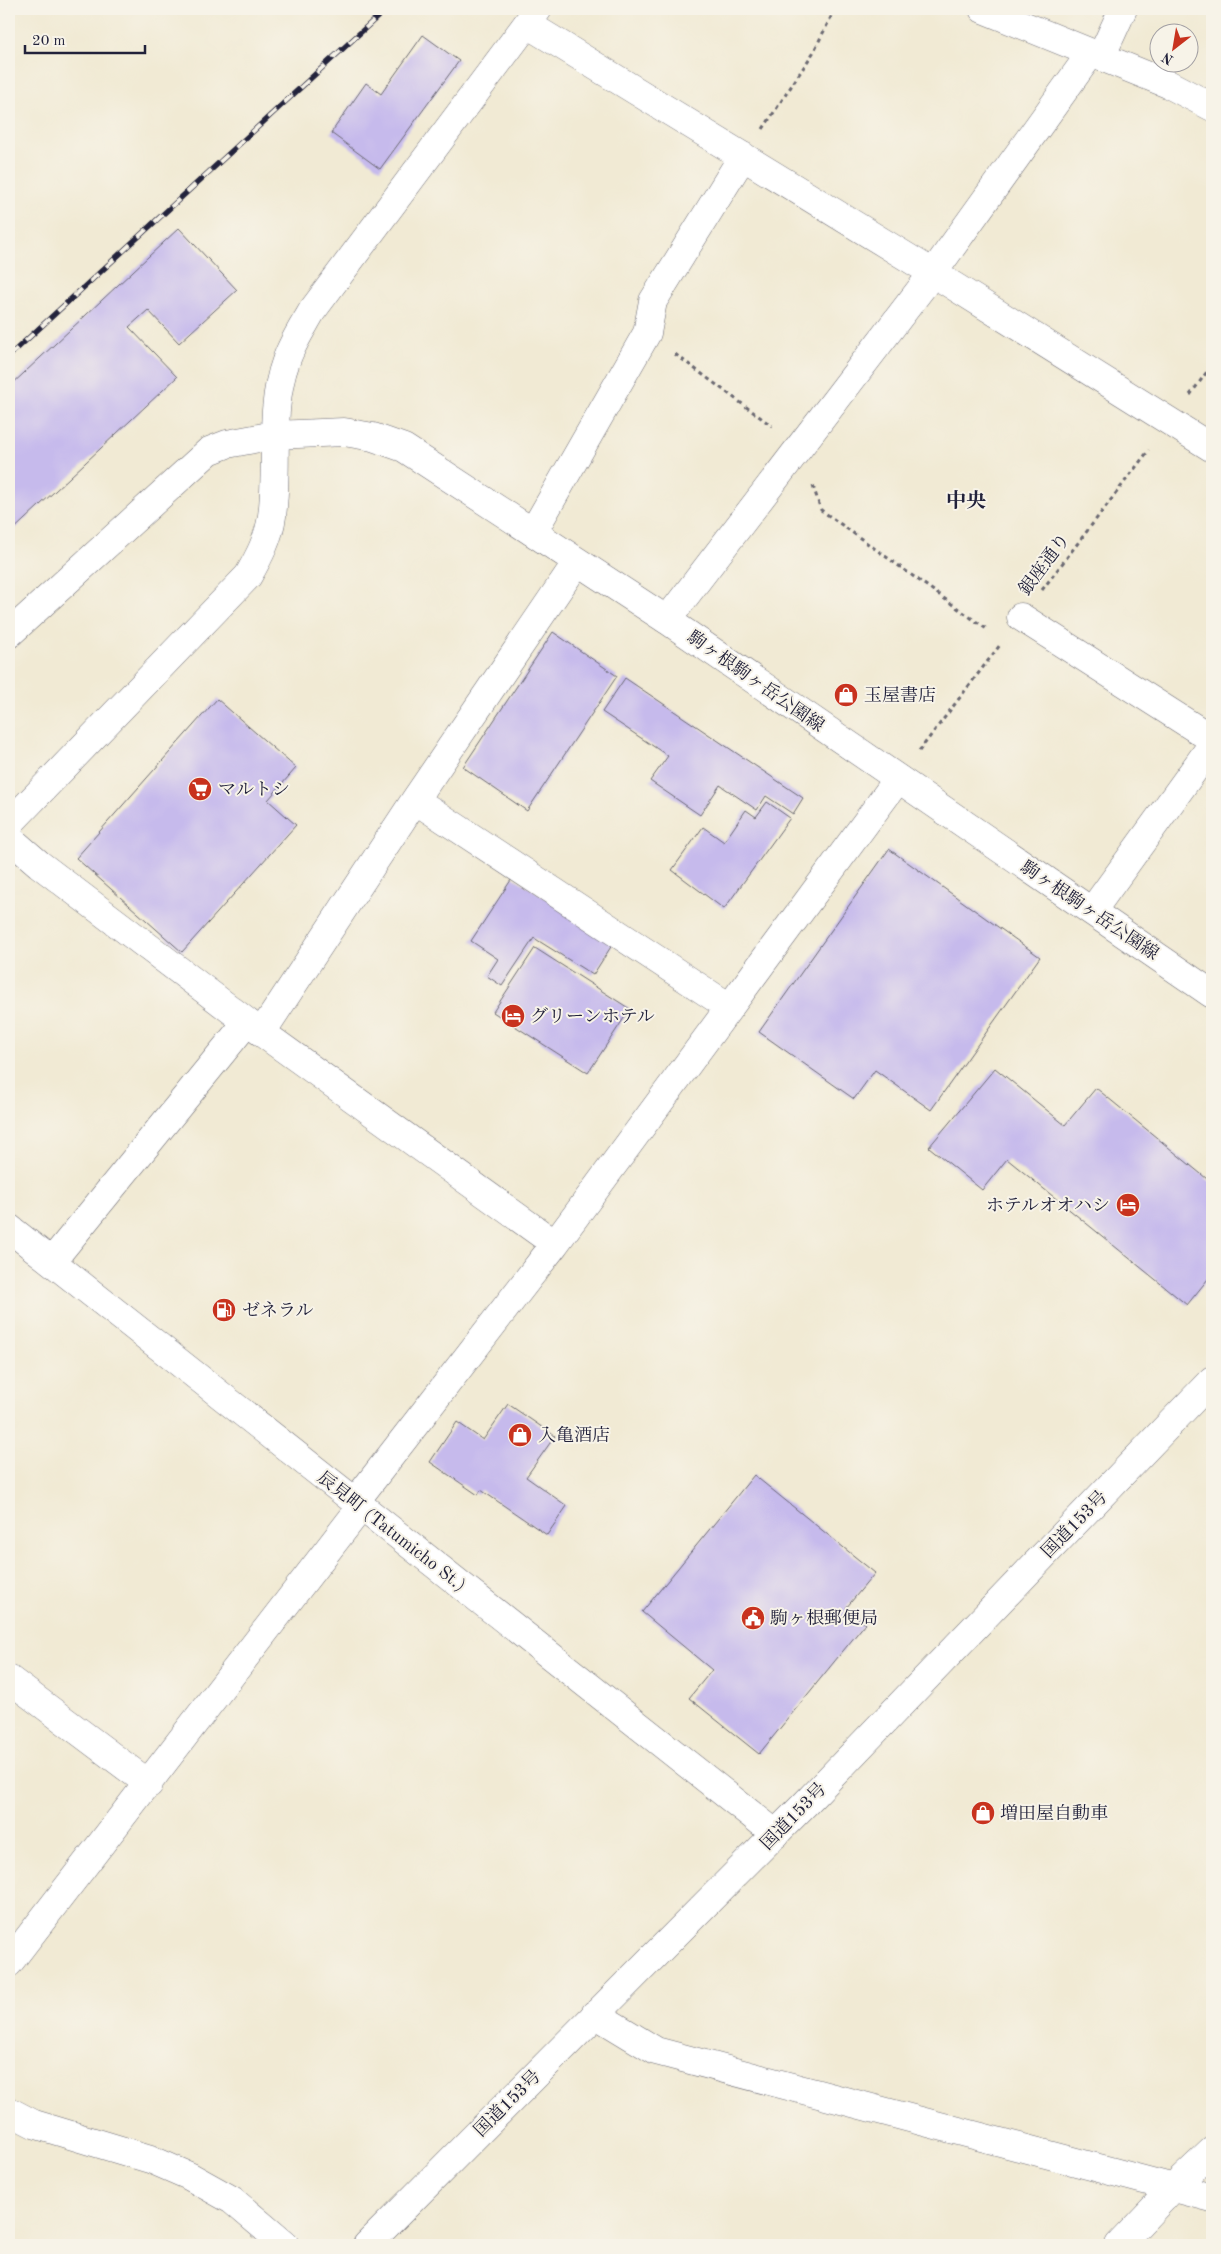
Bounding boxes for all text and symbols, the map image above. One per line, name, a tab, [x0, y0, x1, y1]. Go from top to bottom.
scale bar	[25, 22, 145, 54]
north arrow	[1148, 22, 1198, 72]
text: 20 m	[32, 34, 66, 49]
text: N	[1159, 49, 1176, 67]
district label: 中央	[946, 490, 986, 512]
street label: 銀座通り	[1014, 529, 1074, 599]
street label: 駒ヶ根駒ヶ岳公園線	[684, 626, 828, 736]
shop icon: 玉屋書店	[833, 682, 859, 708]
place label: 玉屋書店	[864, 685, 936, 705]
supermarket icon: マルトシ	[187, 776, 213, 802]
place label: マルトシ	[218, 781, 290, 799]
street label: 駒ヶ根駒ヶ岳公園線	[1017, 856, 1163, 964]
hotel icon: グリーンホテル	[500, 1003, 526, 1029]
place label: グリーンホテル	[530, 1007, 655, 1026]
hotel icon: ホテルオオハシ	[1115, 1192, 1141, 1218]
place label: ホテルオオハシ	[986, 1197, 1110, 1215]
fuel station icon: ゼネラル	[211, 1297, 237, 1323]
place label: ゼネラル	[242, 1301, 313, 1320]
shop icon: 入亀酒店	[507, 1422, 533, 1448]
place label: 入亀酒店	[538, 1425, 610, 1445]
street label: 辰見町 (Tatumicho St.)	[314, 1468, 469, 1595]
street label: 国道153号	[1037, 1486, 1111, 1562]
public building icon: 駒ヶ根郵便局	[740, 1605, 766, 1631]
place label: 駒ヶ根郵便局	[770, 1608, 878, 1628]
street label: 国道153号	[756, 1778, 830, 1854]
shop icon: 増田屋自動車	[970, 1800, 996, 1826]
place label: 増田屋自動車	[1000, 1803, 1108, 1823]
street label: 国道153号	[470, 2066, 544, 2140]

